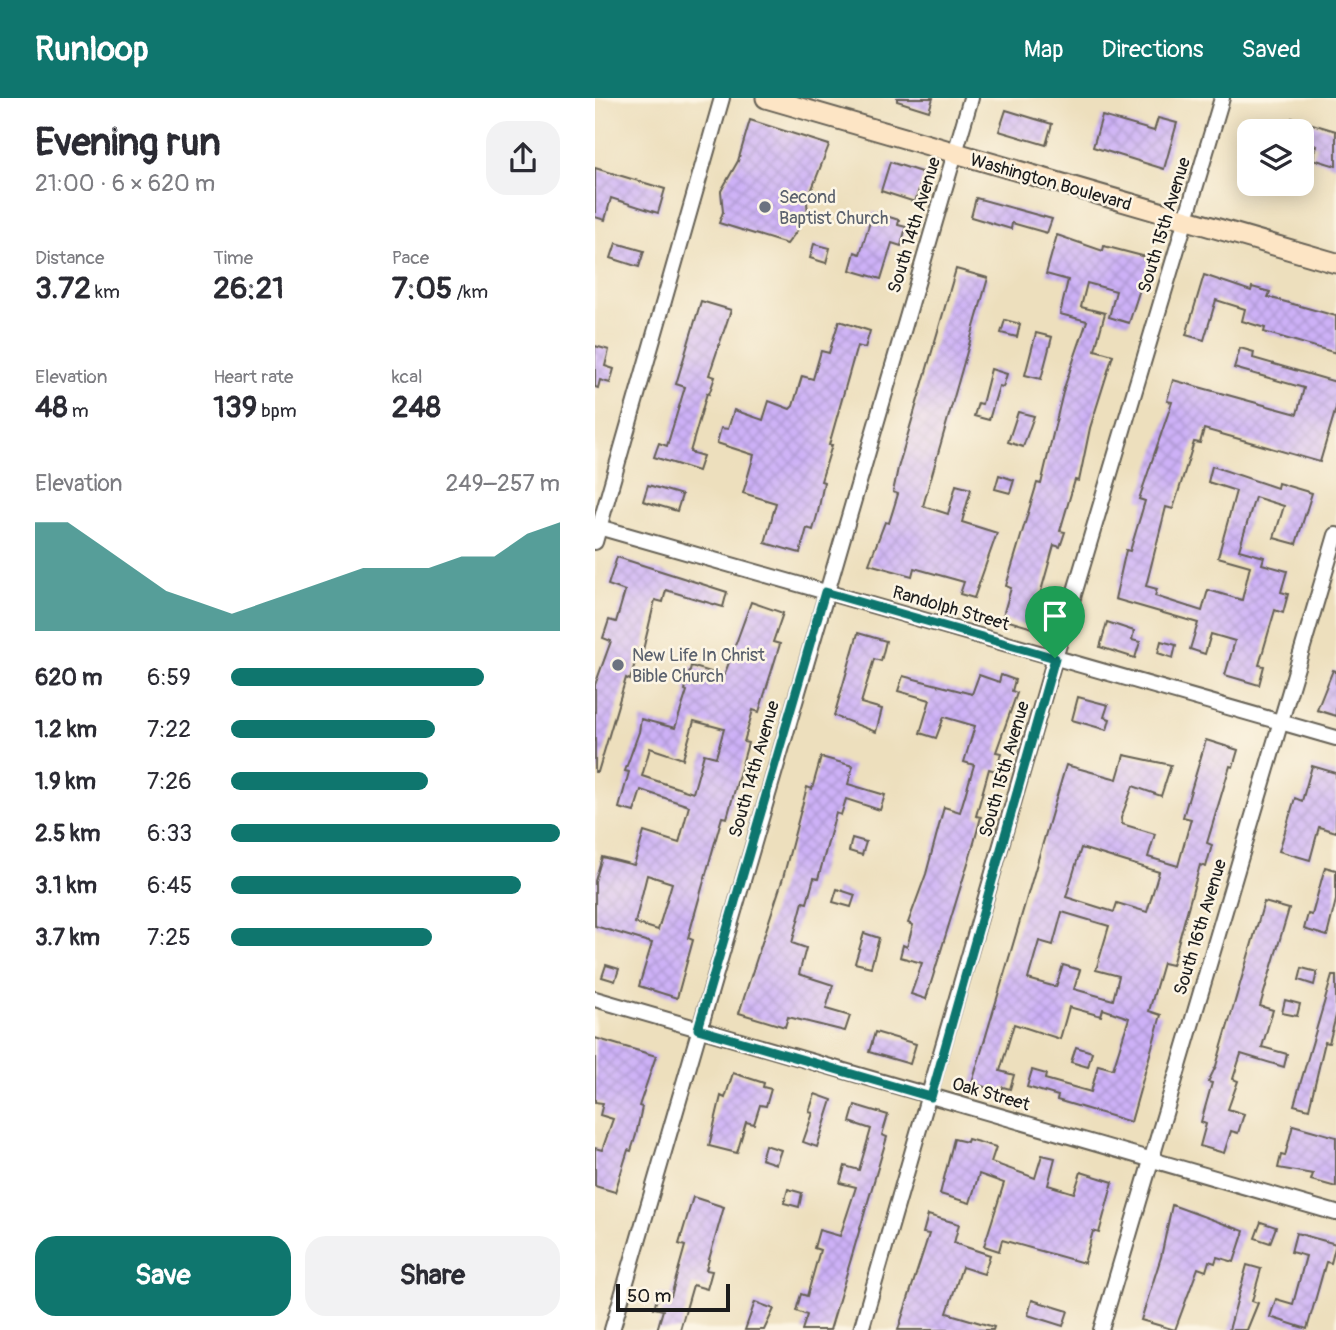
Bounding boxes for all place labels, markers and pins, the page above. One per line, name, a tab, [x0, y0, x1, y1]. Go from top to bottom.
place label: Second Baptist Church	[779, 186, 888, 230]
marker: Second Baptist Church	[757, 199, 773, 215]
pin	[1025, 586, 1085, 658]
place label: New Life In Christ Bible Church	[632, 644, 766, 688]
marker: New Life In Christ Bible Church	[610, 657, 626, 673]

